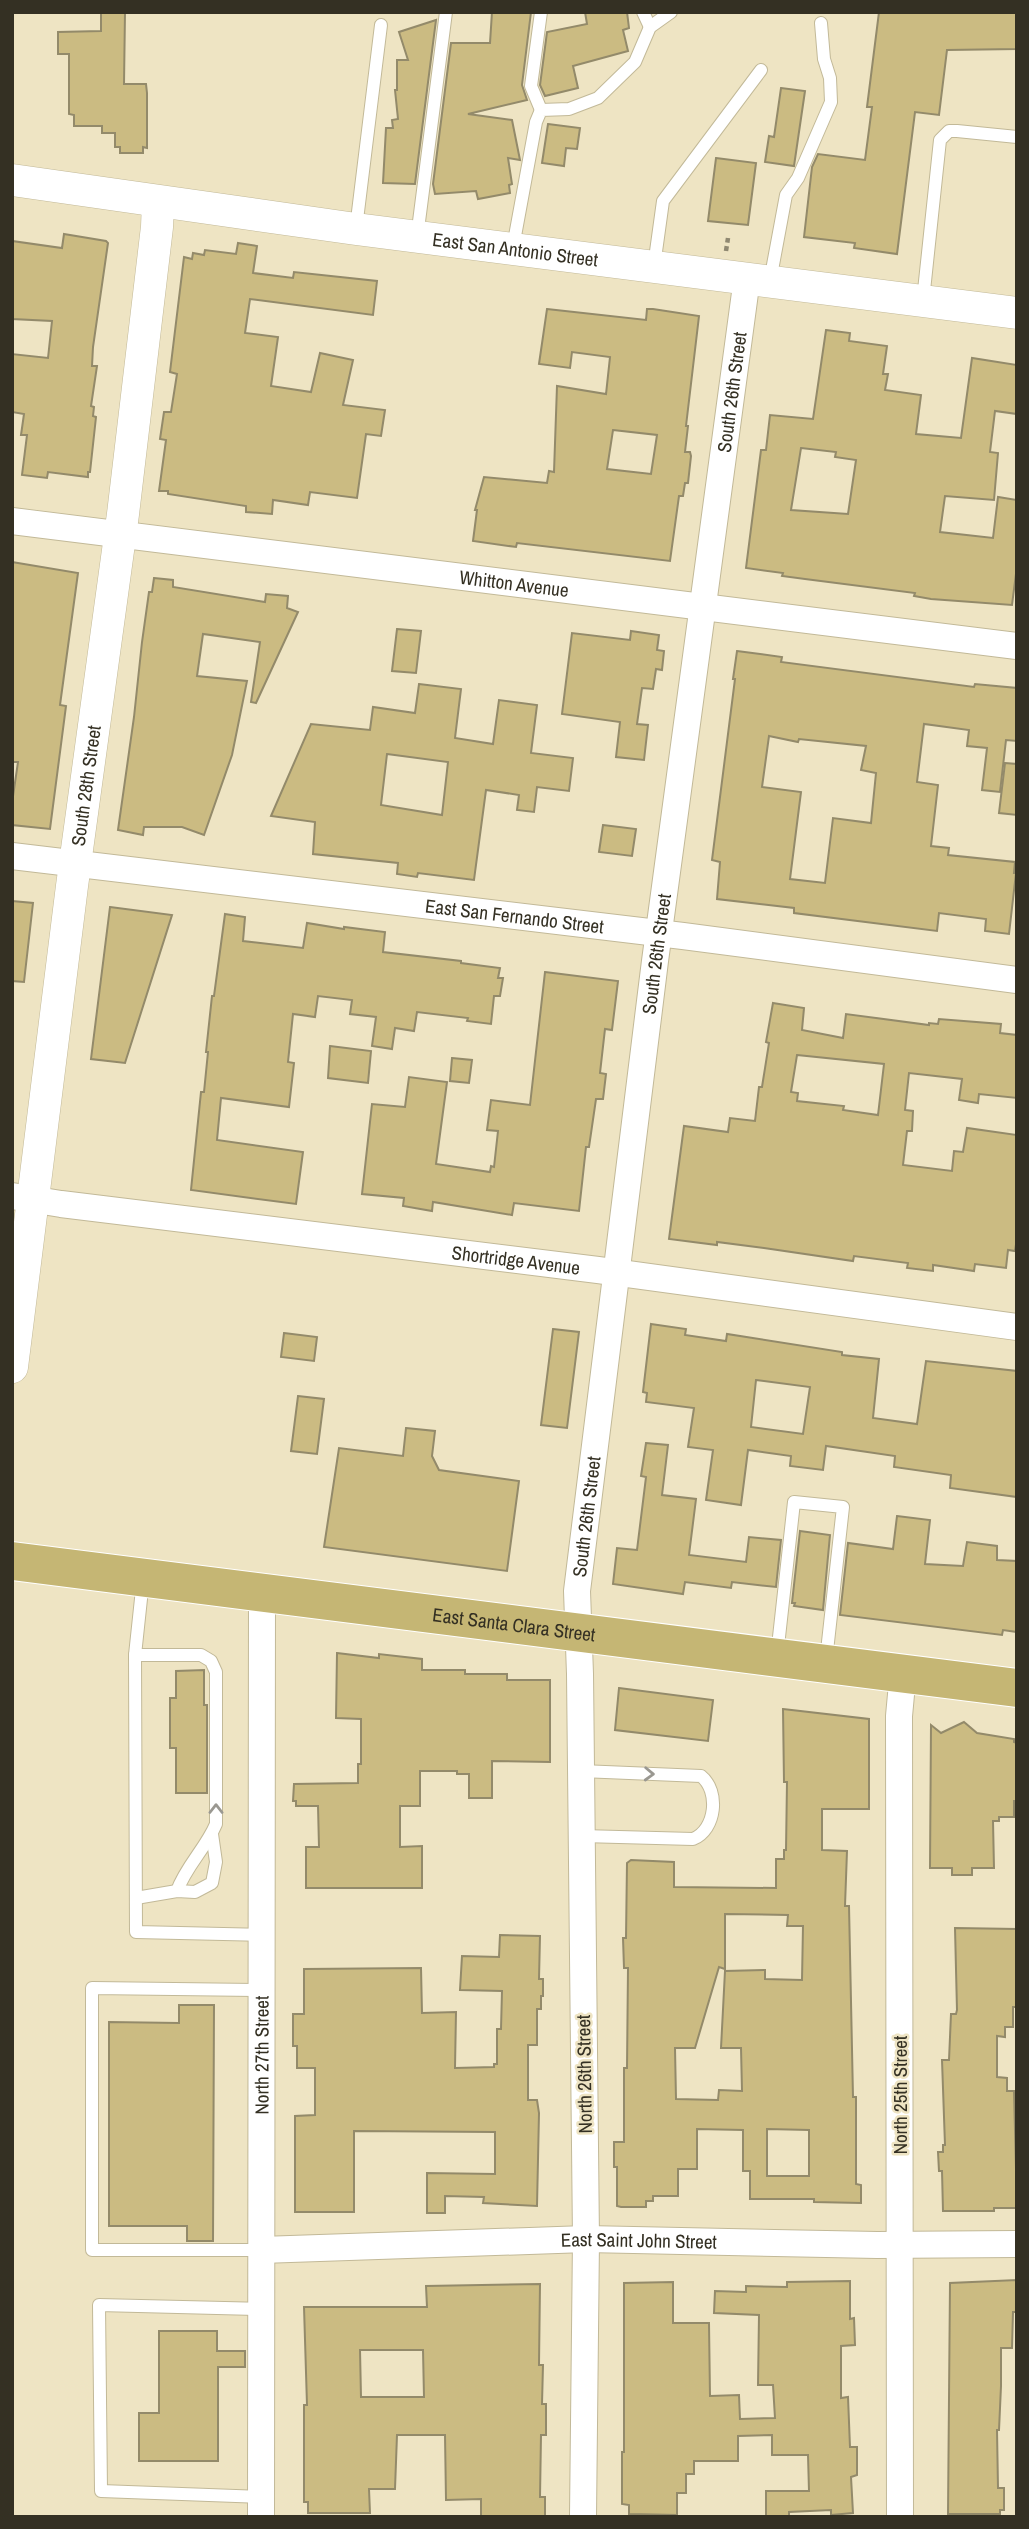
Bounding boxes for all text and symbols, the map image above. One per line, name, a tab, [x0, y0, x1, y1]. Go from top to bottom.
street label: East San Antonio Street	[431, 226, 600, 273]
street label: South 26th Street	[711, 329, 753, 454]
street label: Whitton Avenue	[458, 564, 570, 603]
street label: South 28th Street	[65, 723, 107, 848]
street label: South 26th Street	[636, 891, 677, 1016]
street label: East San Fernando Street	[424, 892, 606, 940]
street label: Shortridge Avenue	[450, 1239, 582, 1281]
street label: South 26th Street	[566, 1454, 607, 1579]
street label: East Santa Clara Street	[431, 1601, 598, 1648]
one-way arrow	[645, 1766, 655, 1782]
one-way arrow	[208, 1804, 224, 1814]
street label: North 27th Street	[248, 1995, 275, 2114]
street label: North 26th Street	[570, 2014, 598, 2134]
street label: North 25th Street	[887, 2035, 913, 2154]
street label: East Saint John Street	[560, 2226, 718, 2255]

